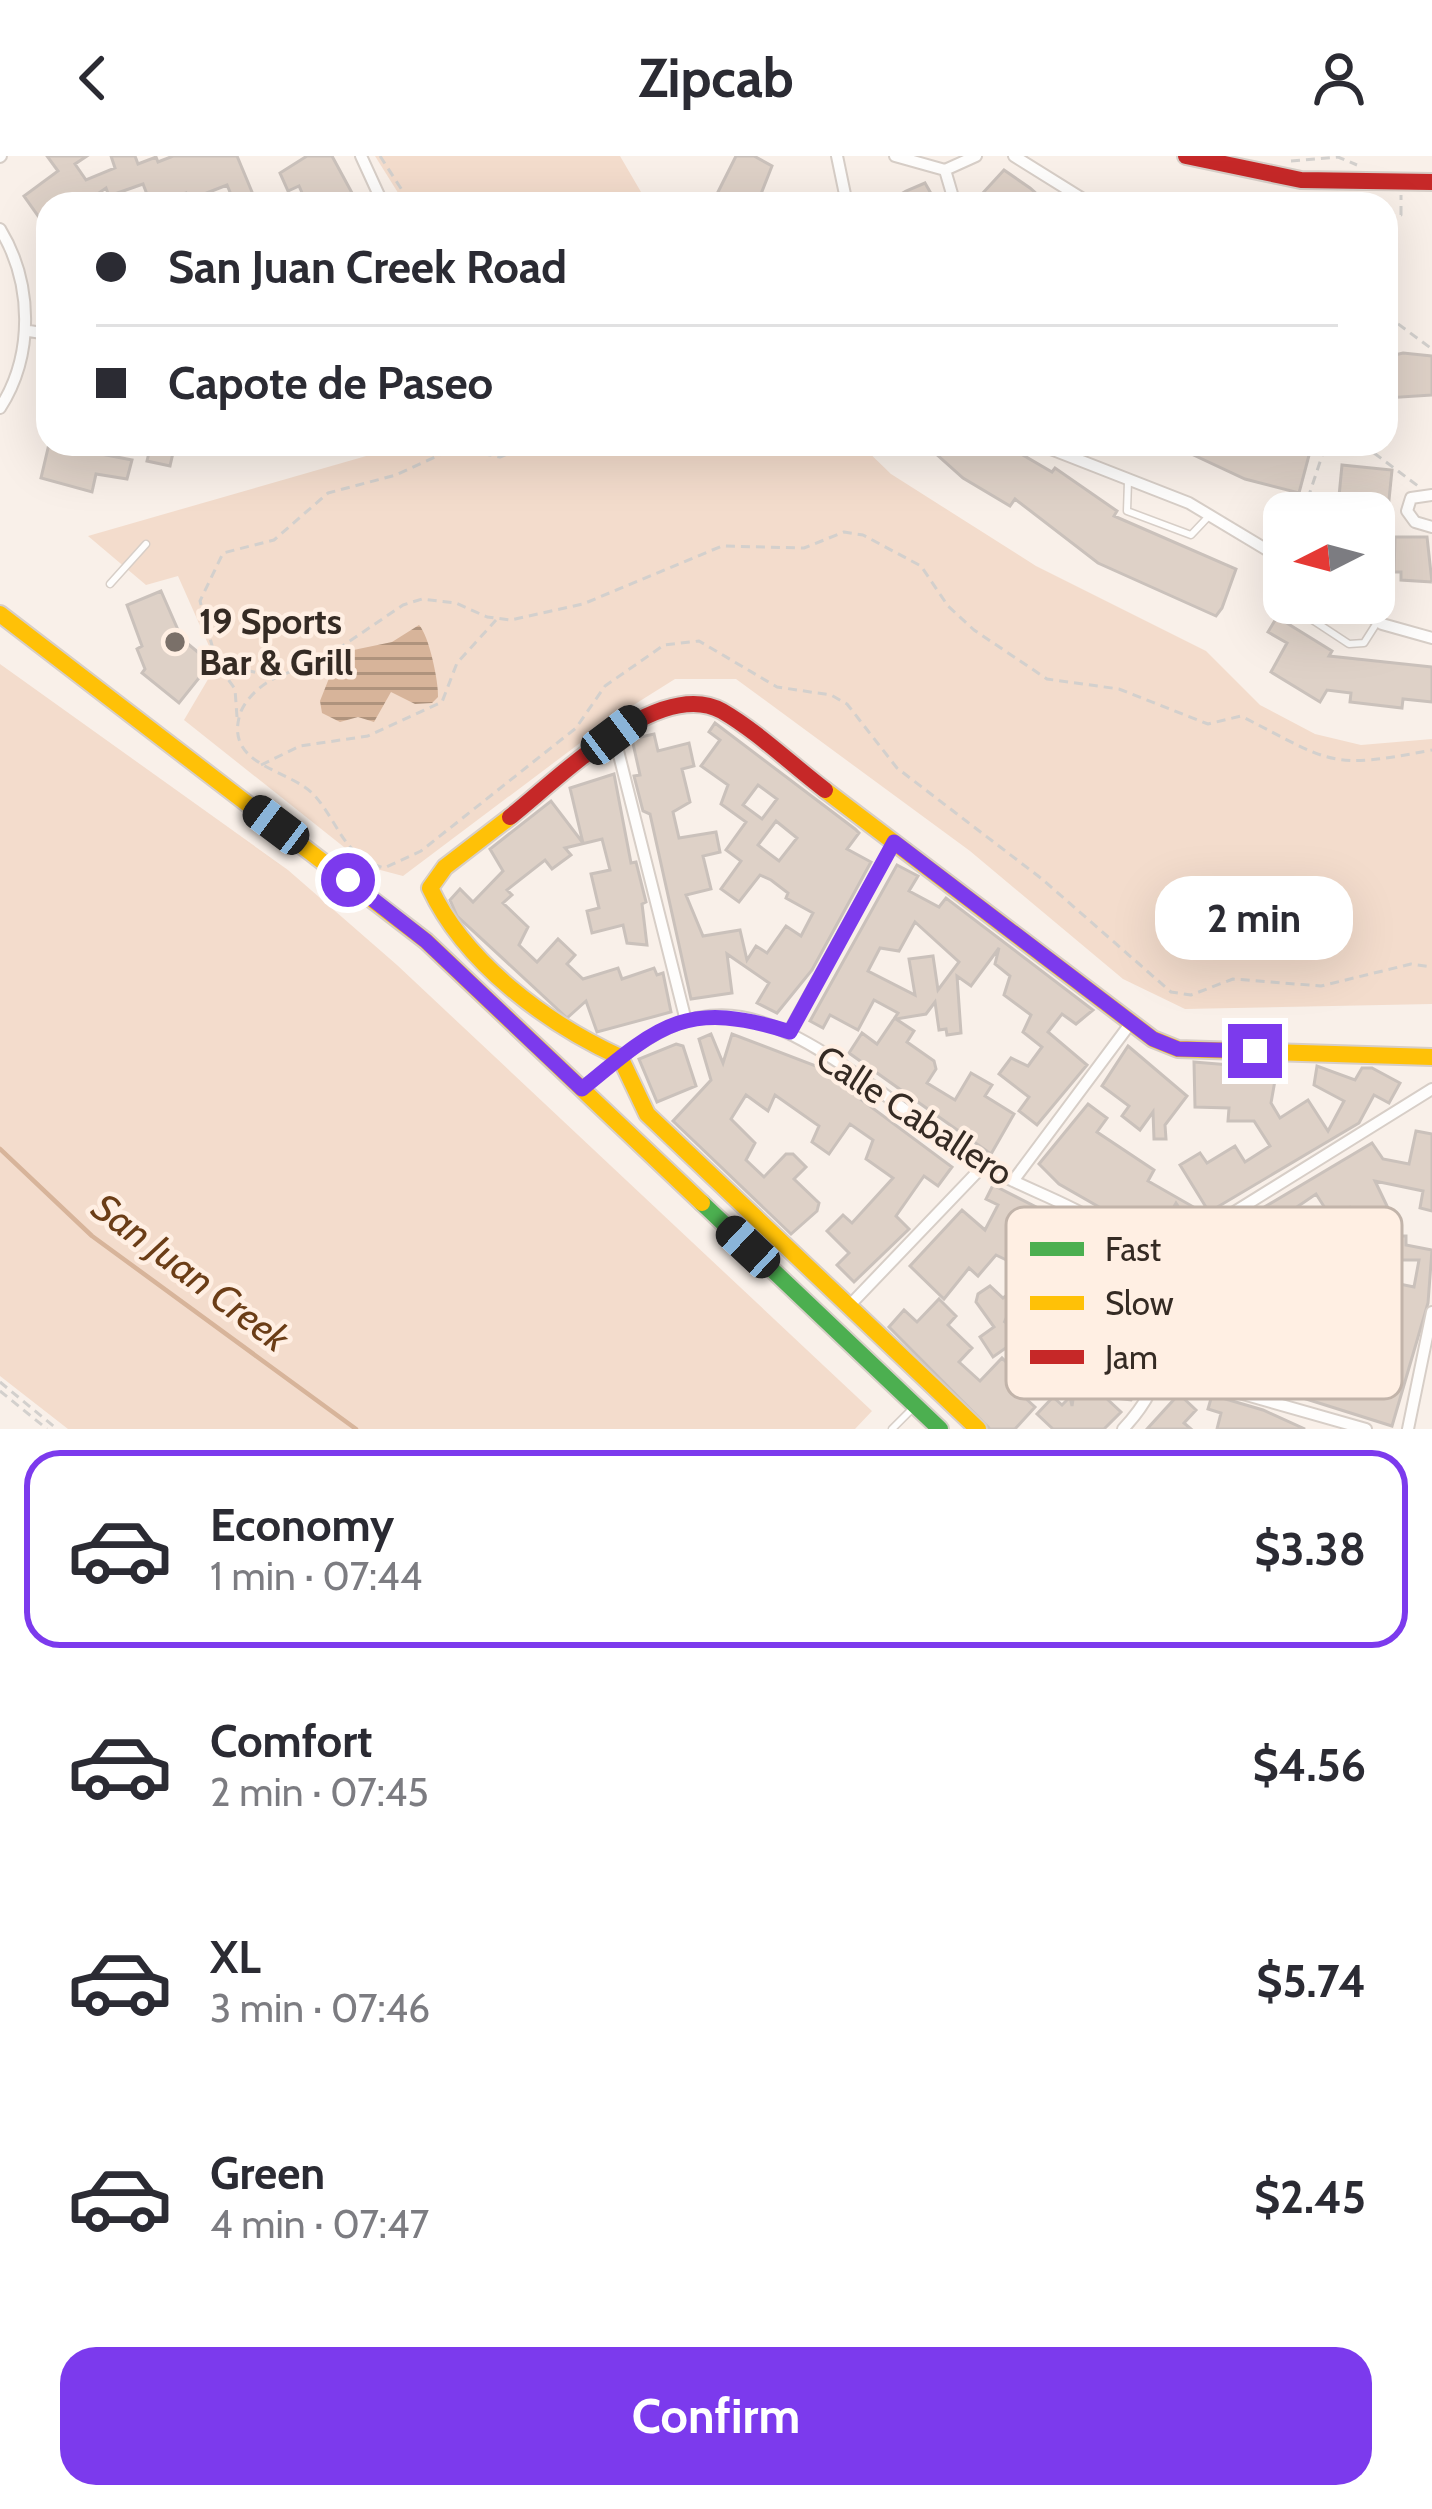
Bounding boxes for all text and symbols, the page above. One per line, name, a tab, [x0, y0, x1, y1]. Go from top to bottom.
icon: back	[60, 45, 126, 111]
text: Zipcab	[638, 45, 794, 111]
icon: person	[1306, 45, 1372, 111]
text: San Juan Creek Road	[168, 240, 567, 294]
text: Capote de Paseo	[168, 356, 493, 410]
north arrow	[1263, 492, 1395, 624]
map controls	[1263, 492, 1395, 624]
place label: 19 Sports Bar & Grill	[199, 599, 353, 684]
marker: 19 Sports Bar & Grill	[162, 629, 188, 655]
car	[574, 699, 654, 771]
car	[236, 789, 316, 861]
route start	[321, 853, 375, 907]
callout: 2 min	[1156, 877, 1354, 961]
text: 2 min	[1207, 894, 1301, 942]
route end	[1228, 1024, 1282, 1078]
street label: Calle Caballero	[808, 1035, 1022, 1195]
water label: San Juan Creek	[83, 1182, 300, 1363]
legend	[1006, 1207, 1402, 1399]
car	[709, 1209, 787, 1285]
text: Fast	[1105, 1229, 1161, 1269]
text: Slow	[1105, 1283, 1174, 1323]
text: Jam	[1104, 1337, 1158, 1377]
icon: car	[66, 1495, 174, 1603]
text: Economy	[210, 1498, 394, 1552]
text: $3.38	[1254, 1522, 1366, 1576]
text: 1 min · 07:44	[210, 1552, 422, 1600]
icon: car	[66, 1711, 174, 1819]
text: Comfort	[210, 1714, 373, 1768]
text: $4.56	[1253, 1738, 1366, 1792]
text: 2 min · 07:45	[210, 1768, 428, 1816]
icon: car	[66, 1927, 174, 2035]
text: XL	[210, 1930, 261, 1984]
text: $5.74	[1256, 1954, 1366, 2008]
text: 3 min · 07:46	[210, 1984, 430, 2032]
icon: car	[66, 2143, 174, 2251]
text: Green	[210, 2146, 325, 2200]
text: $2.45	[1254, 2170, 1366, 2224]
text: 4 min · 07:47	[210, 2200, 429, 2248]
button: Confirm	[60, 2347, 1372, 2485]

